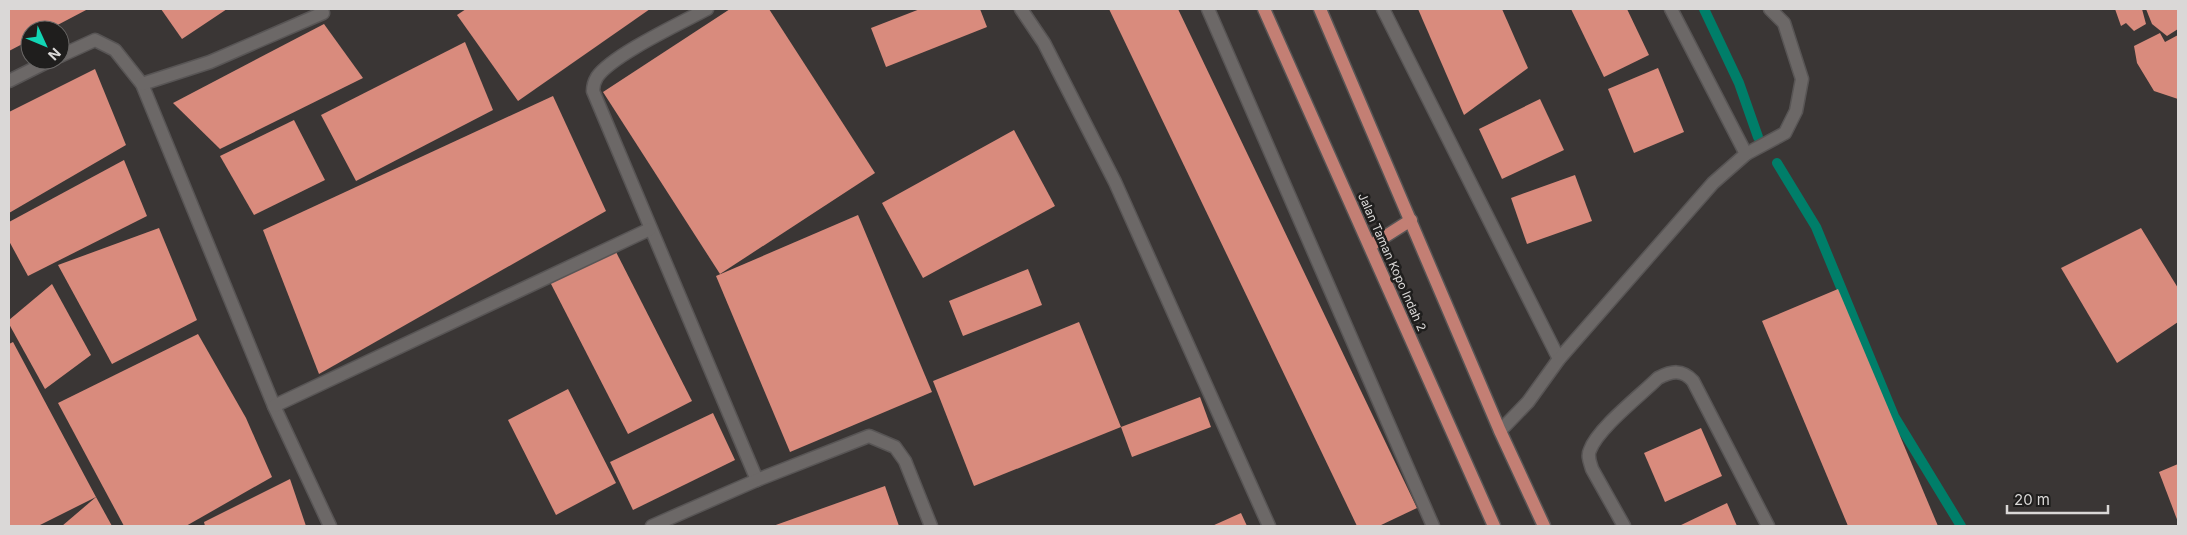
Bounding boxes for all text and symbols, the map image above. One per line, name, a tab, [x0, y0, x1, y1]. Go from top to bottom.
north arrow	[20, 20, 70, 70]
text: N	[45, 45, 65, 64]
street label: Jalan Taman Kopo Indah 2	[1355, 190, 1430, 333]
scale bar	[2007, 482, 2108, 514]
text: 20 m	[2014, 490, 2050, 509]

